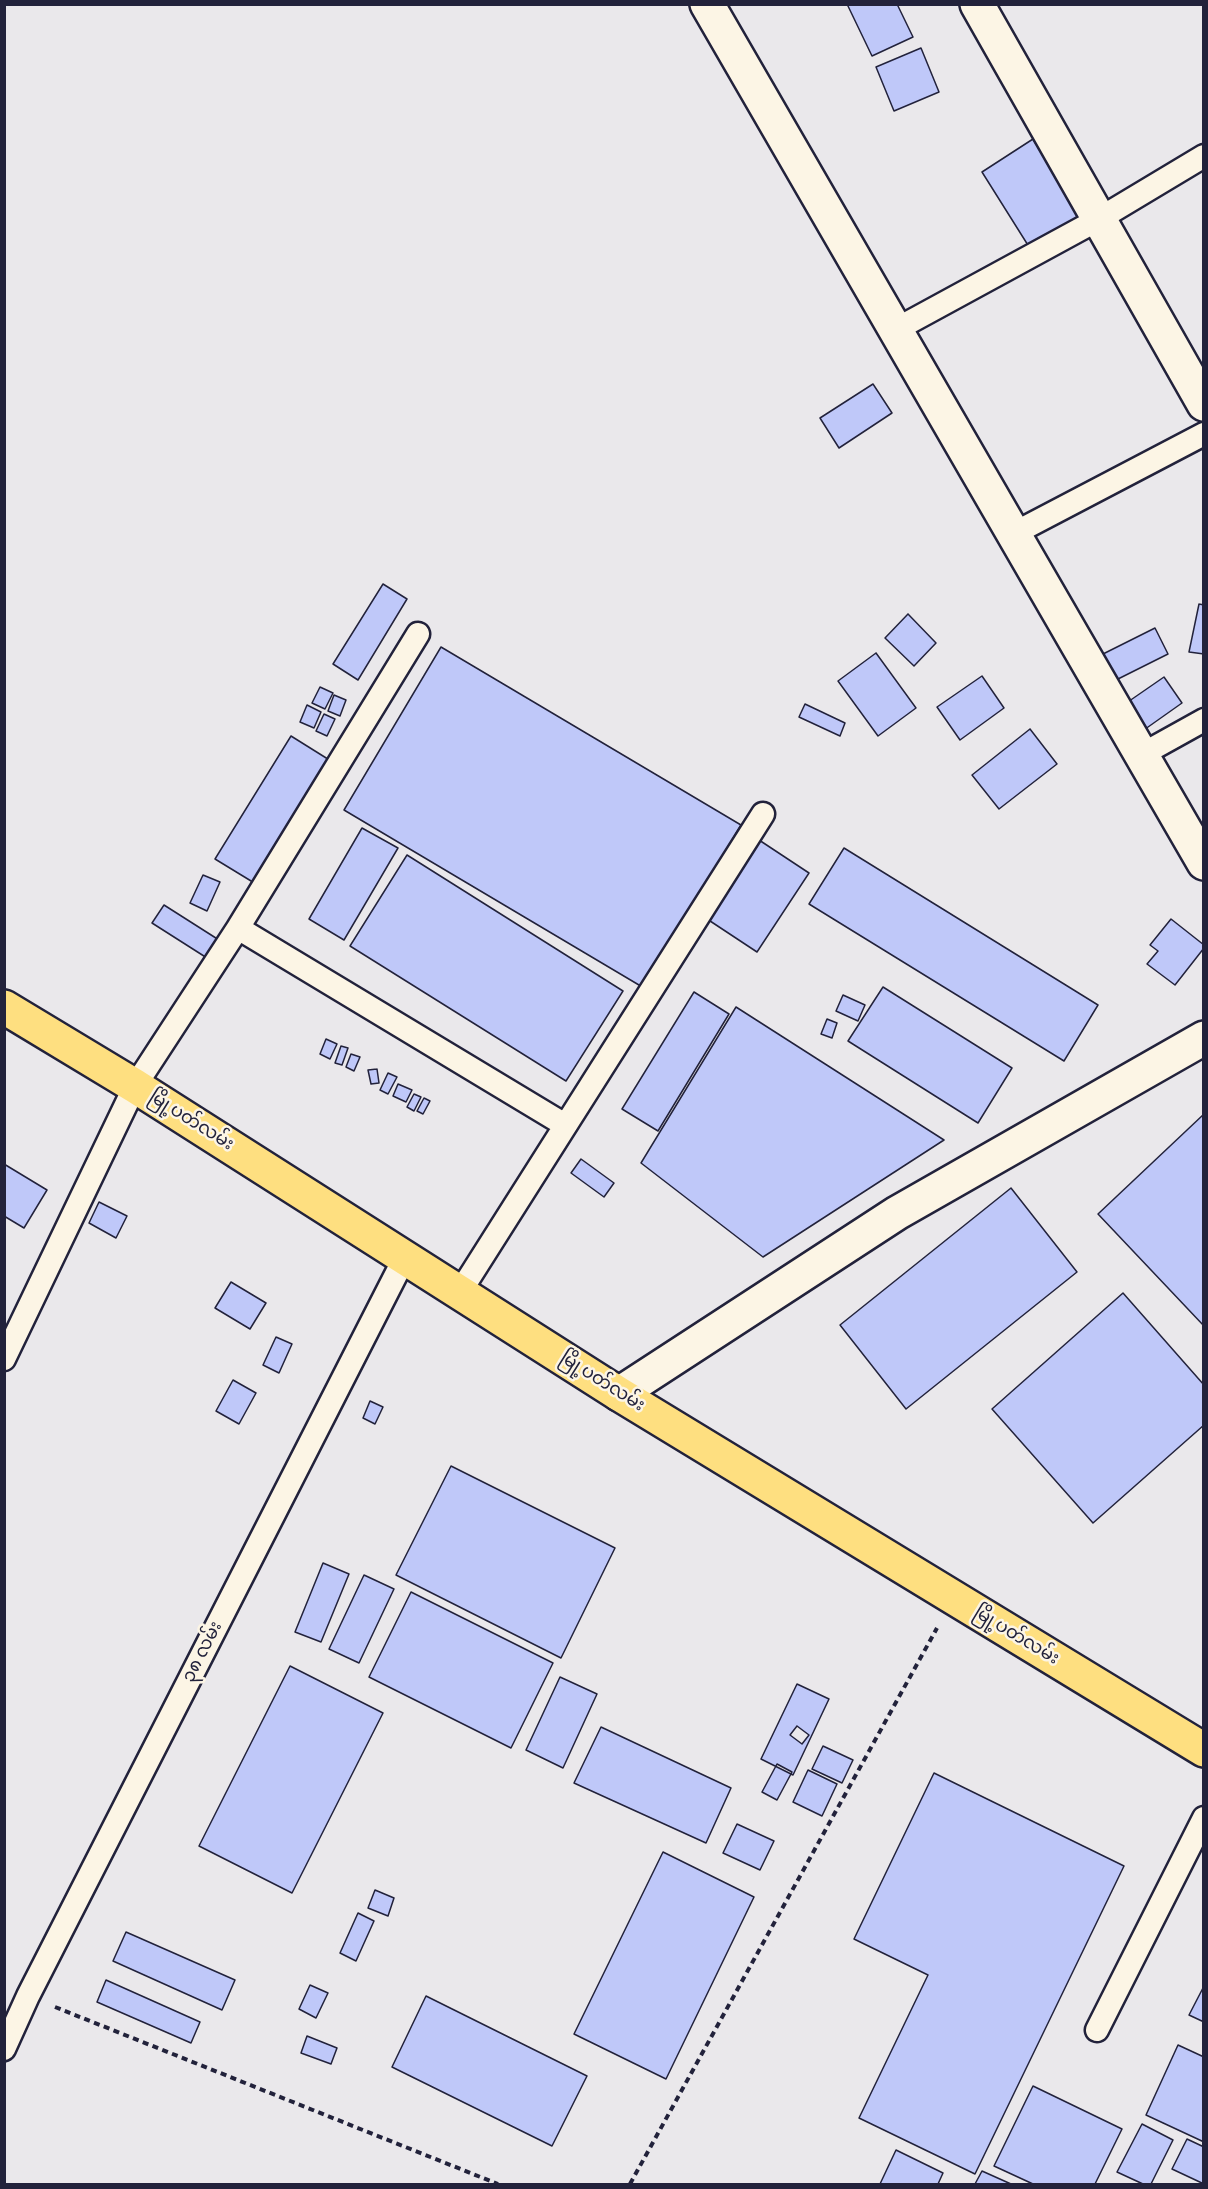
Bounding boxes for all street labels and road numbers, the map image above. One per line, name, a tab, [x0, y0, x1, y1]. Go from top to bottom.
street label: မြို့ပတ်လမ်း	[145, 1086, 237, 1156]
street label: မြို့ပတ်လမ်း	[556, 1347, 648, 1417]
street label: မြို့ပတ်လမ်း	[969, 1602, 1063, 1670]
street label: ၃၈ လမ်း	[178, 1618, 228, 1686]

